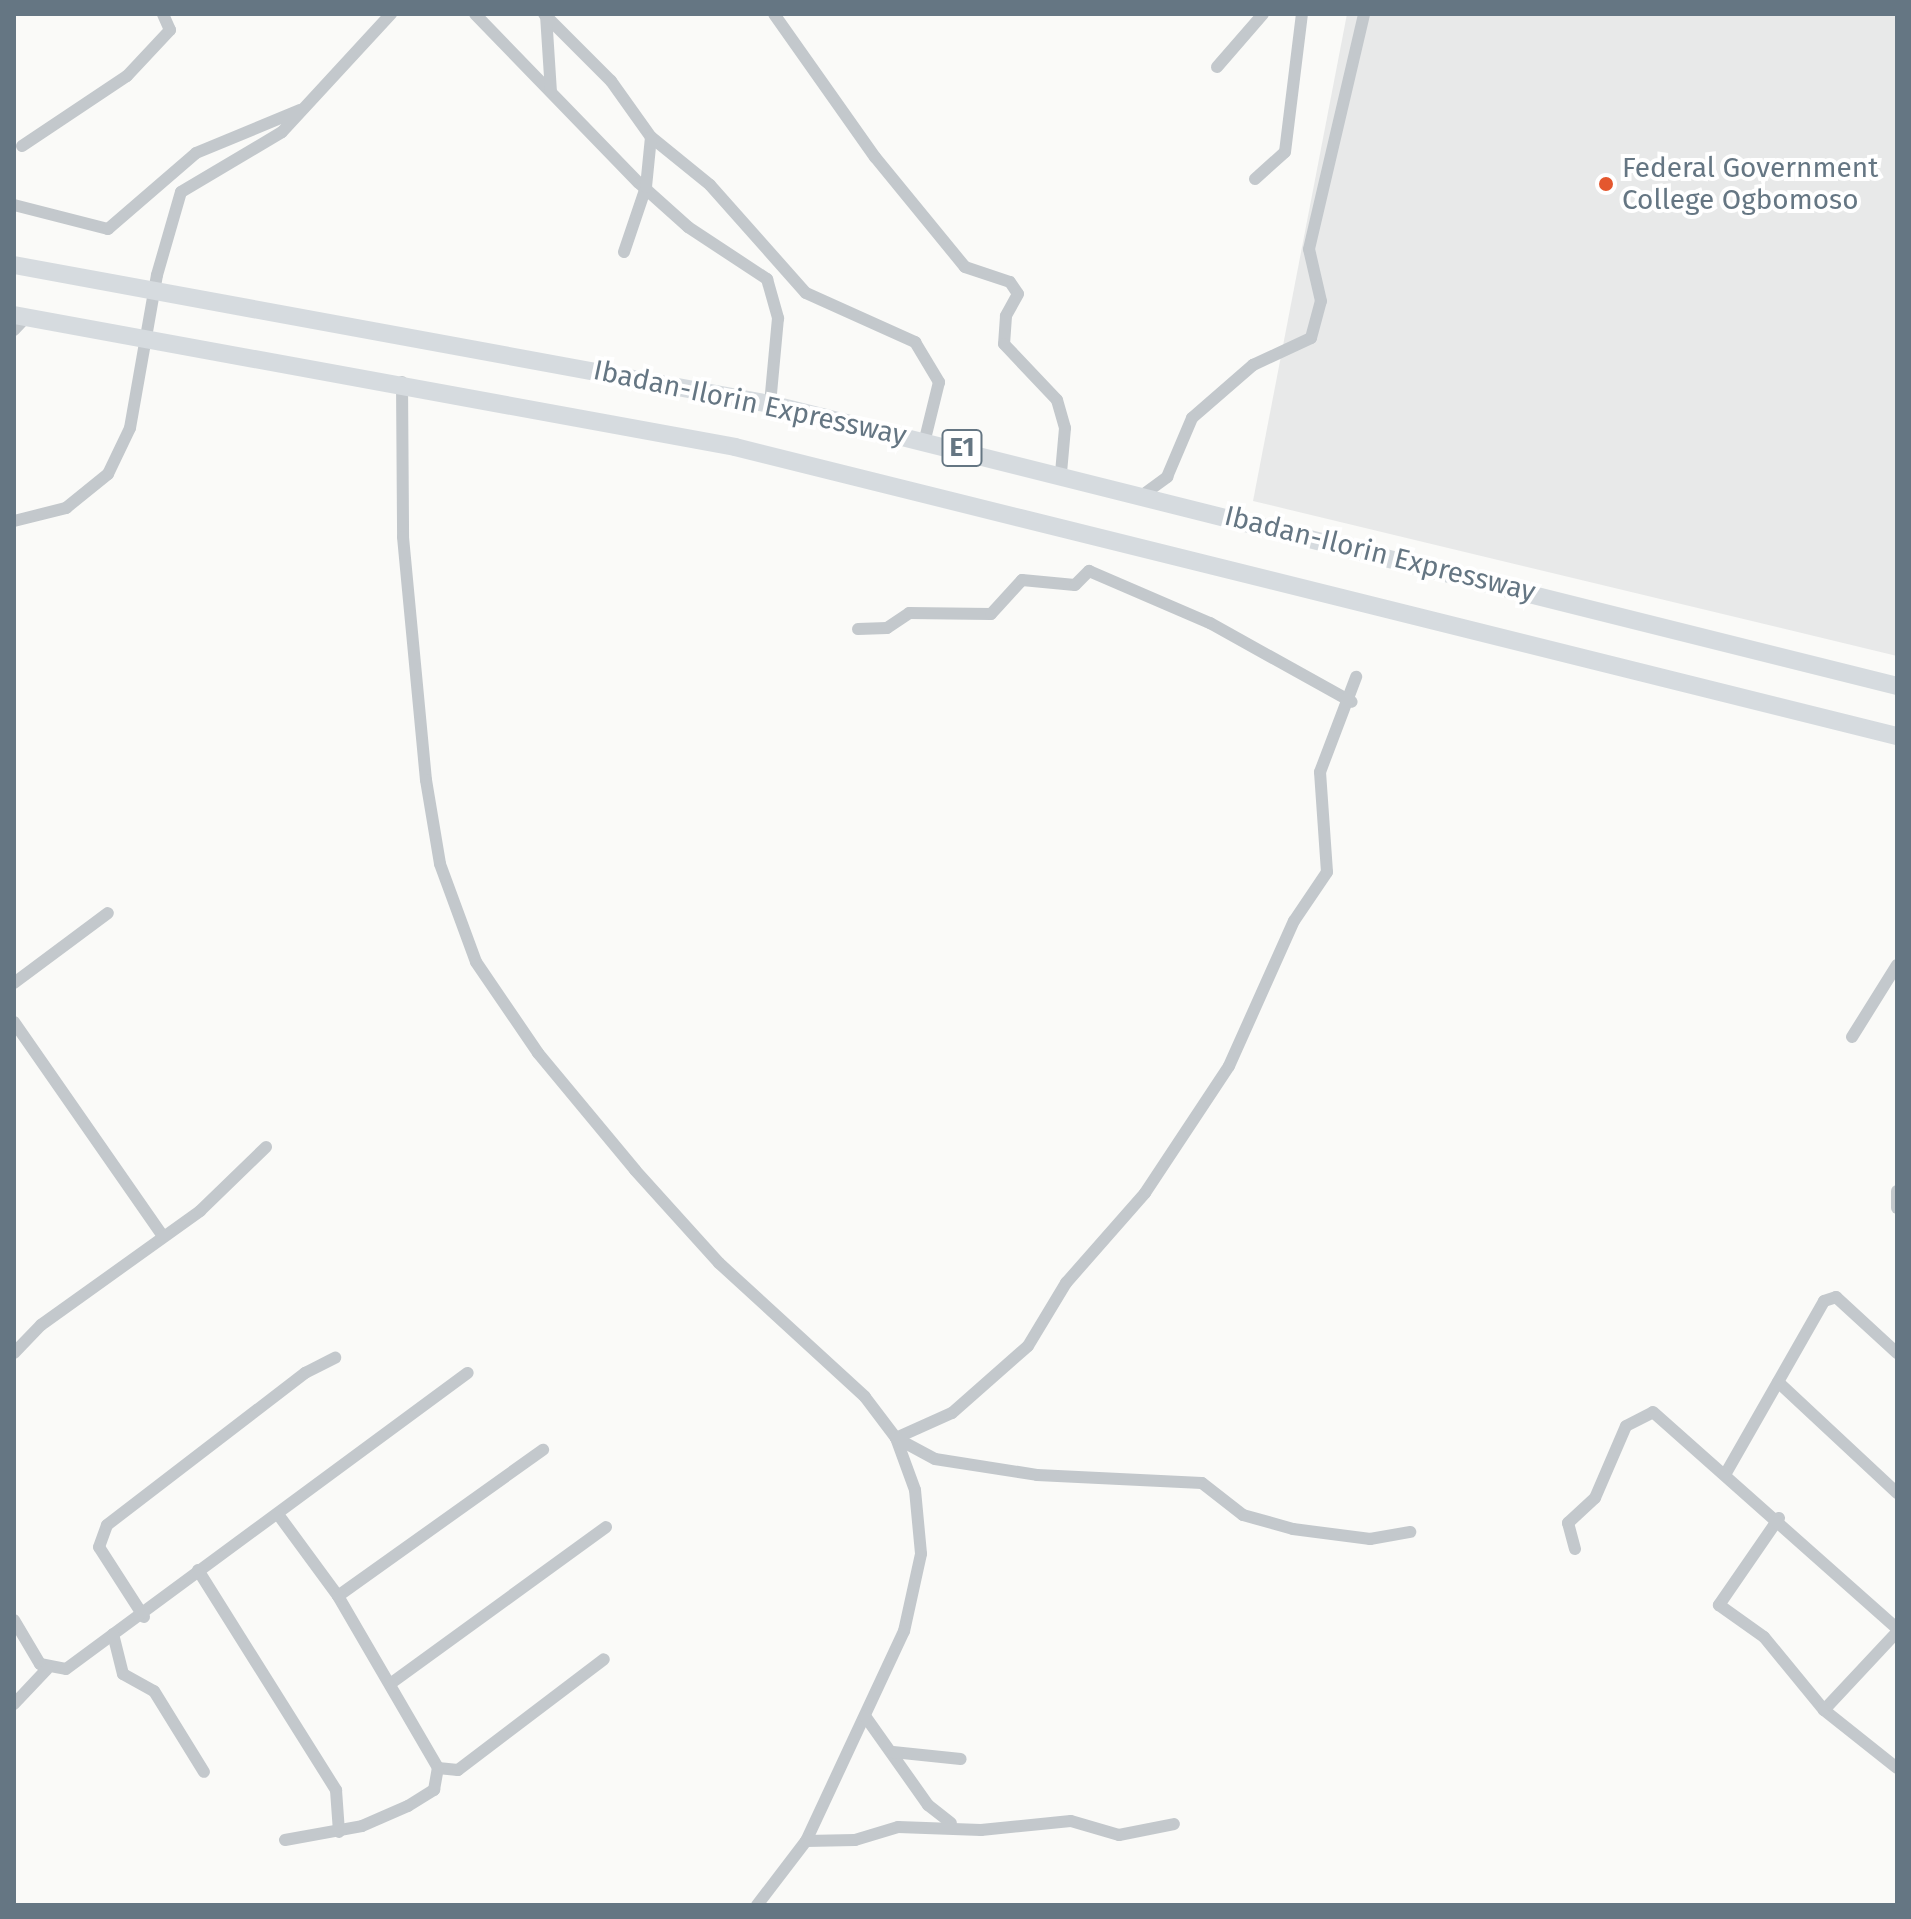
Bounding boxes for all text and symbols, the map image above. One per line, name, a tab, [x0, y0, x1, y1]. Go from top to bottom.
place label: Federal Government College Ogbomoso	[1622, 151, 1878, 217]
marker: Federal Government College Ogbomoso	[1597, 175, 1615, 193]
street label: Ibadan-Ilorin Expressway	[590, 353, 910, 453]
road number: E1	[940, 426, 984, 470]
street label: Ibadan-Ilorin Expressway	[1221, 499, 1539, 609]

